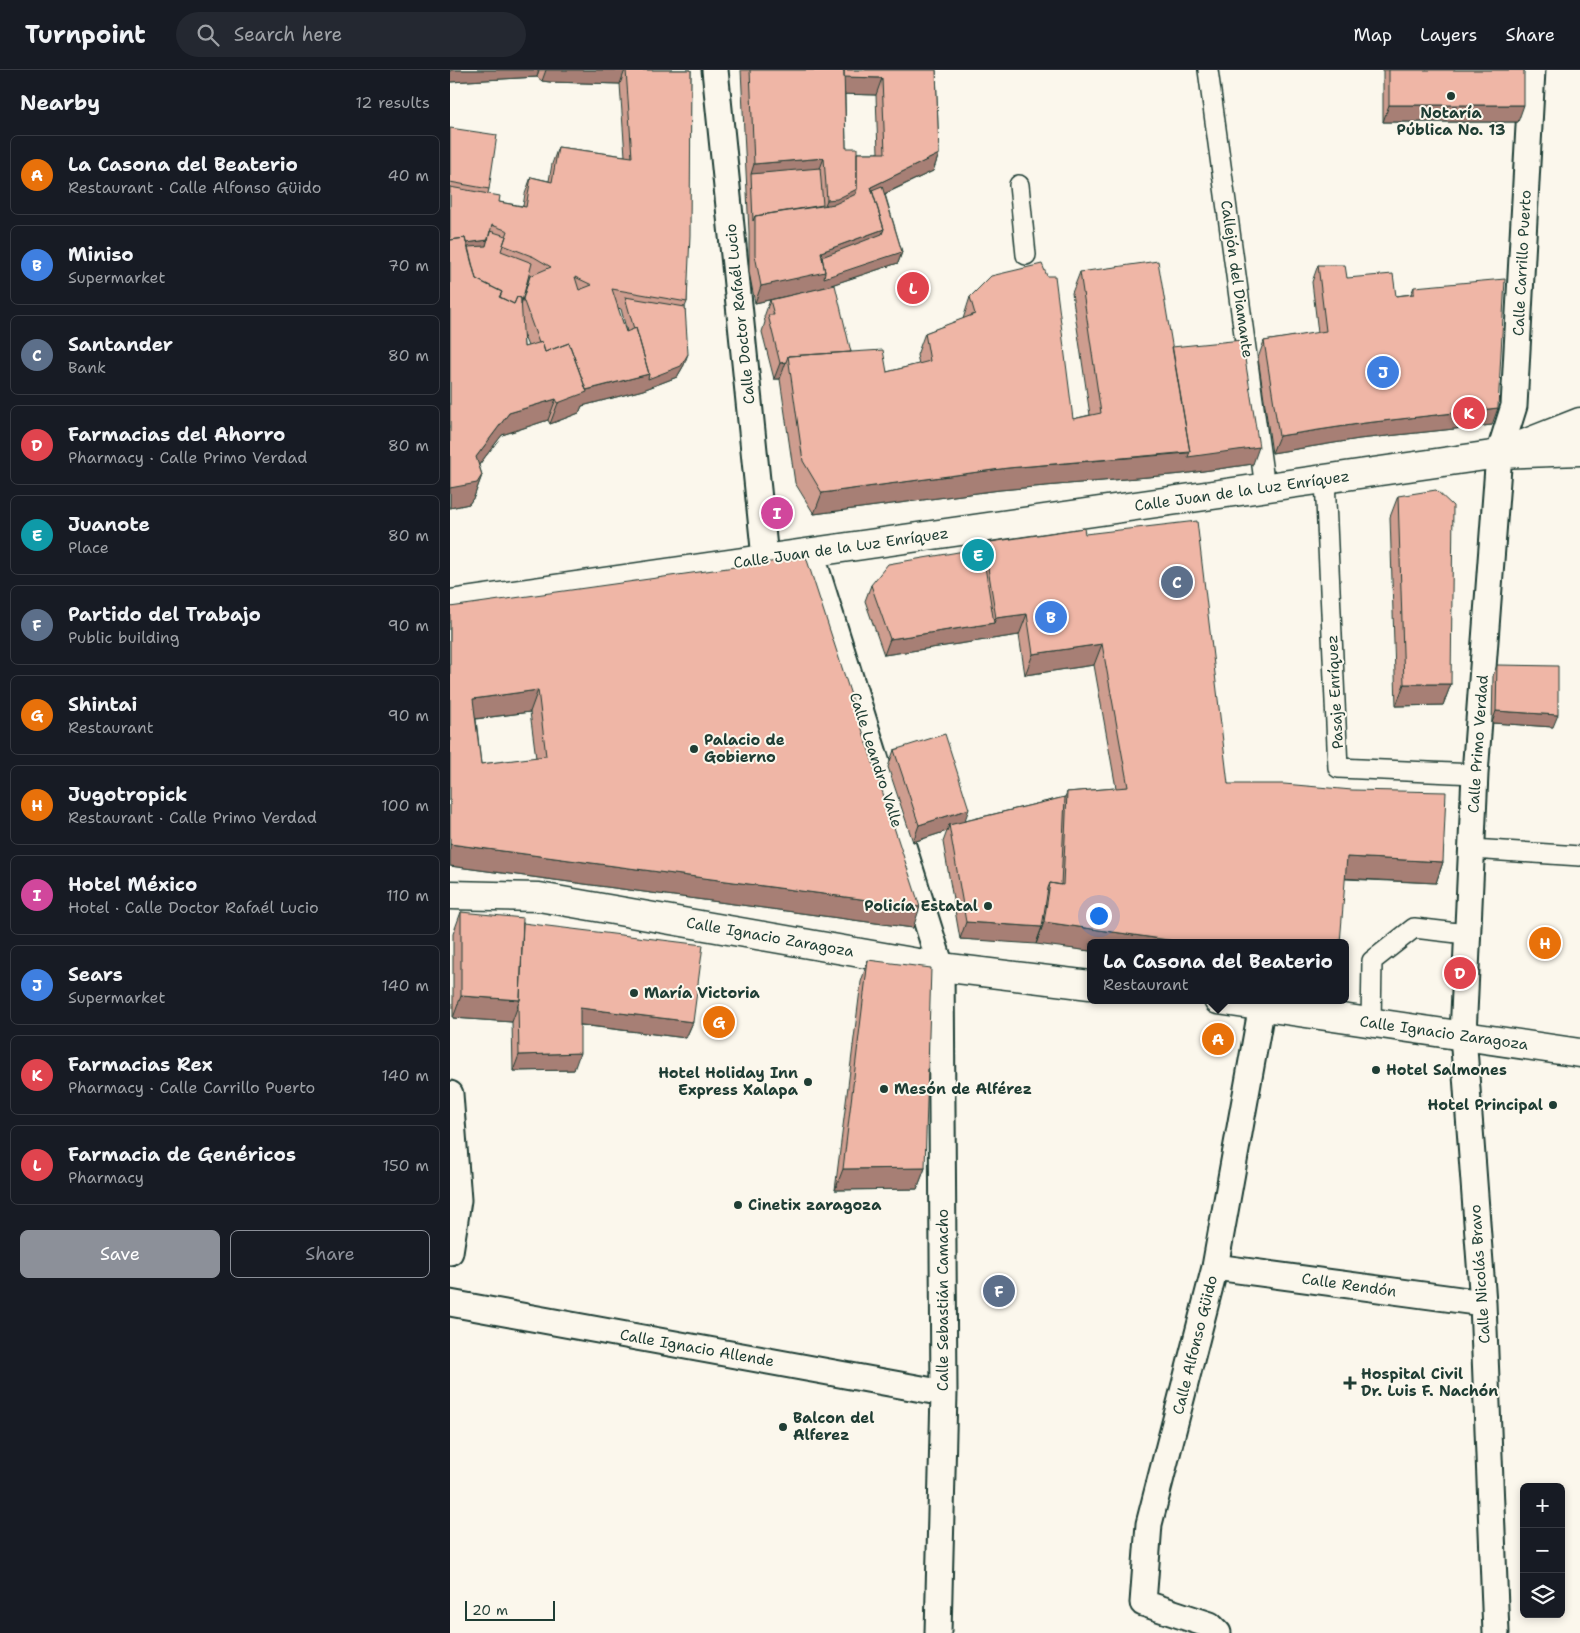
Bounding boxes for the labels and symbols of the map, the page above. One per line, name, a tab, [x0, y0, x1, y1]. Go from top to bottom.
marker: Notaría Pública No. 13	[1445, 90, 1457, 102]
place label: Notaría Pública No. 13	[1397, 103, 1505, 140]
street label: Calle Carrillo Puerto	[1508, 189, 1536, 337]
street label: Callejón del Diamante	[1216, 199, 1258, 359]
street label: Calle Doctor Rafaél Lucio	[721, 223, 759, 405]
pin: L	[897, 269, 929, 307]
pin: J	[1367, 353, 1399, 391]
pin: K	[1453, 394, 1485, 432]
street label: Calle Juan de la Luz Enríquez	[1133, 466, 1351, 516]
pin: I	[761, 494, 793, 532]
street label: Calle Juan de la Luz Enríquez	[732, 523, 950, 573]
pin: E	[962, 536, 994, 574]
pin: C	[1161, 563, 1193, 601]
pin: B	[1035, 598, 1067, 636]
street label: Pasaje Enríquez	[1322, 634, 1348, 750]
street label: Calle Primo Verdad	[1463, 674, 1493, 814]
street label: Calle Leandro Valle	[845, 690, 907, 830]
place label: Palacio de Gobierno	[704, 730, 785, 767]
marker: Palacio de Gobierno	[688, 743, 700, 755]
place label: Policía Estatal	[864, 896, 978, 916]
marker: Policía Estatal	[982, 900, 994, 912]
your location	[1086, 903, 1112, 929]
street label: Calle Ignacio Zaragoza	[685, 912, 856, 962]
pin: H	[1529, 924, 1561, 962]
pin: D	[1444, 954, 1476, 992]
place label: María Victoria	[644, 983, 761, 1003]
marker: María Victoria	[628, 987, 640, 999]
pin: G	[703, 1003, 735, 1041]
street label: Calle Ignacio Zaragoza	[1358, 1011, 1530, 1055]
pin: A	[1202, 1020, 1234, 1058]
place label: Hotel Salmones	[1386, 1060, 1507, 1080]
place label: Hotel Holiday Inn Express Xalapa	[658, 1063, 799, 1100]
marker: Hotel Salmones	[1370, 1064, 1382, 1076]
marker: Hotel Holiday Inn Express Xalapa	[802, 1076, 814, 1088]
place label: Mesón de Alférez	[894, 1079, 1032, 1099]
marker: Mesón de Alférez	[878, 1083, 890, 1095]
place label: Hotel Principal	[1428, 1095, 1543, 1115]
marker: Hotel Principal	[1547, 1099, 1559, 1111]
place label: Cinetix zaragoza	[748, 1195, 882, 1215]
marker: Cinetix zaragoza	[732, 1199, 744, 1211]
street label: Calle Nicolás Bravo	[1465, 1204, 1495, 1344]
street label: Calle Sebastián Camacho	[933, 1209, 953, 1391]
street label: Calle Rendón	[1300, 1268, 1398, 1302]
pin: F	[983, 1272, 1015, 1310]
street label: Calle Alfonso Güido	[1168, 1273, 1222, 1417]
street label: Calle Ignacio Allende	[618, 1325, 776, 1371]
place label: Hospital Civil Dr. Luis F. Nachón	[1361, 1364, 1498, 1401]
marker: Hospital Civil Dr. Luis F. Nachón	[1343, 1376, 1357, 1390]
place label: Balcon del Alferez	[793, 1408, 874, 1445]
marker: Balcon del Alferez	[777, 1421, 789, 1433]
scale bar	[465, 1598, 555, 1621]

